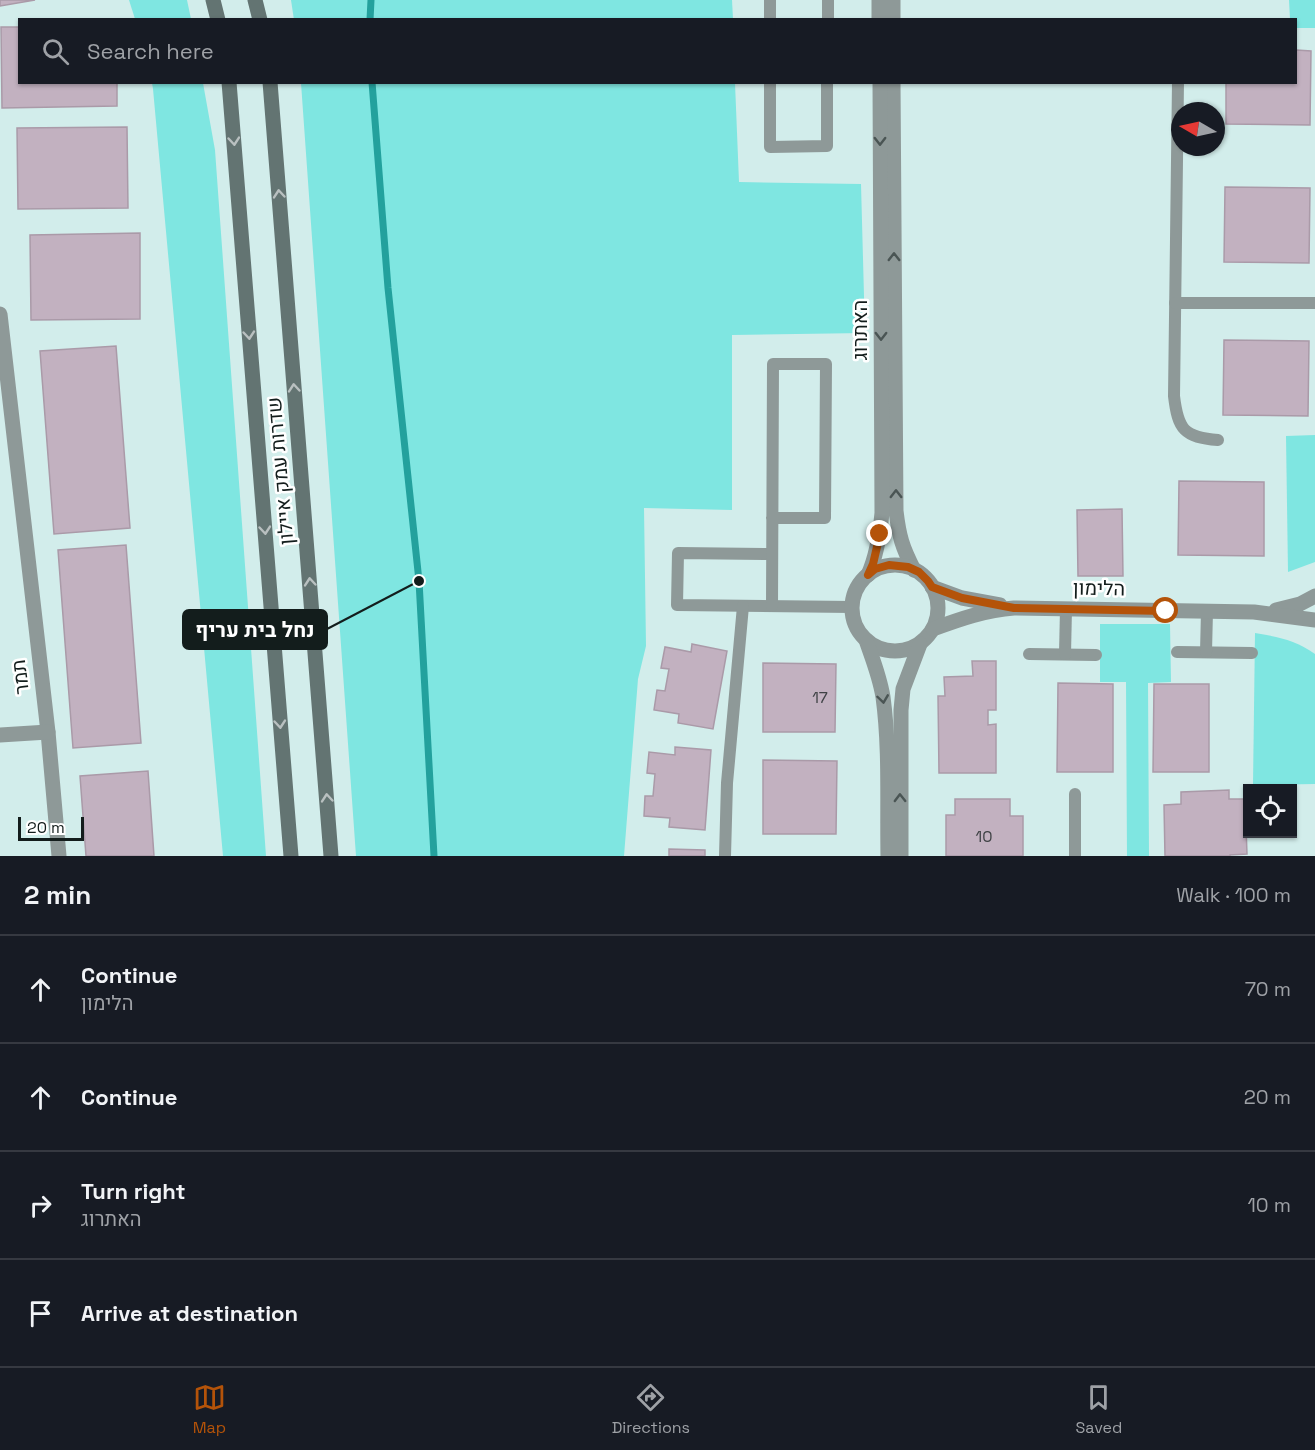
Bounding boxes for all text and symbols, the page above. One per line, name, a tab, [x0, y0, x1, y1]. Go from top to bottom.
search box	[18, 18, 1297, 84]
icon: search	[39, 35, 72, 68]
text: Search here	[87, 37, 214, 65]
north arrow	[1171, 102, 1225, 156]
one-way arrow	[227, 136, 240, 145]
one-way arrow	[874, 136, 886, 145]
one-way arrow	[273, 189, 286, 198]
one-way arrow	[888, 252, 900, 261]
street label: האתרוג	[847, 300, 873, 360]
one-way arrow	[243, 331, 256, 340]
one-way arrow	[875, 331, 887, 340]
one-way arrow	[288, 383, 301, 393]
street label: שדרות עמק איילון	[261, 396, 299, 546]
one-way arrow	[890, 489, 902, 498]
route end	[866, 520, 892, 546]
one-way arrow	[258, 525, 271, 534]
street label: הלימון	[1073, 575, 1125, 601]
one-way arrow	[303, 578, 316, 587]
route start	[1152, 597, 1178, 623]
callout: נחל בית עריף	[183, 610, 327, 649]
text: נחל בית עריף	[195, 616, 315, 643]
street label: תמר	[5, 658, 35, 696]
house number: 17	[812, 687, 828, 708]
one-way arrow	[876, 694, 888, 704]
one-way arrow	[273, 719, 286, 729]
map controls	[1243, 784, 1297, 838]
button: locate	[1243, 784, 1297, 838]
one-way arrow	[320, 793, 333, 802]
one-way arrow	[894, 793, 906, 802]
scale bar	[18, 814, 84, 842]
text: 20 m	[27, 817, 65, 838]
house number: 10	[976, 826, 992, 847]
text: 2 min	[24, 878, 91, 912]
text: Walk · 100 m	[1176, 882, 1291, 908]
text: Continue	[81, 961, 177, 989]
icon: ahead	[24, 973, 57, 1006]
text: 70 m	[1245, 976, 1291, 1002]
text: הלימון	[81, 990, 133, 1016]
icon: ahead	[24, 1081, 57, 1114]
text: Continue	[81, 1083, 177, 1111]
text: 20 m	[1244, 1084, 1291, 1110]
text: Turn right	[81, 1177, 186, 1205]
icon: right	[24, 1189, 57, 1222]
text: 10 m	[1247, 1192, 1291, 1218]
text: האתרוג	[81, 1206, 142, 1232]
icon: arrive	[24, 1297, 57, 1330]
text: Arrive at destination	[81, 1299, 298, 1327]
tab: Map	[193, 1381, 226, 1438]
tab: Directions	[612, 1381, 690, 1438]
tab: Saved	[1076, 1381, 1122, 1438]

